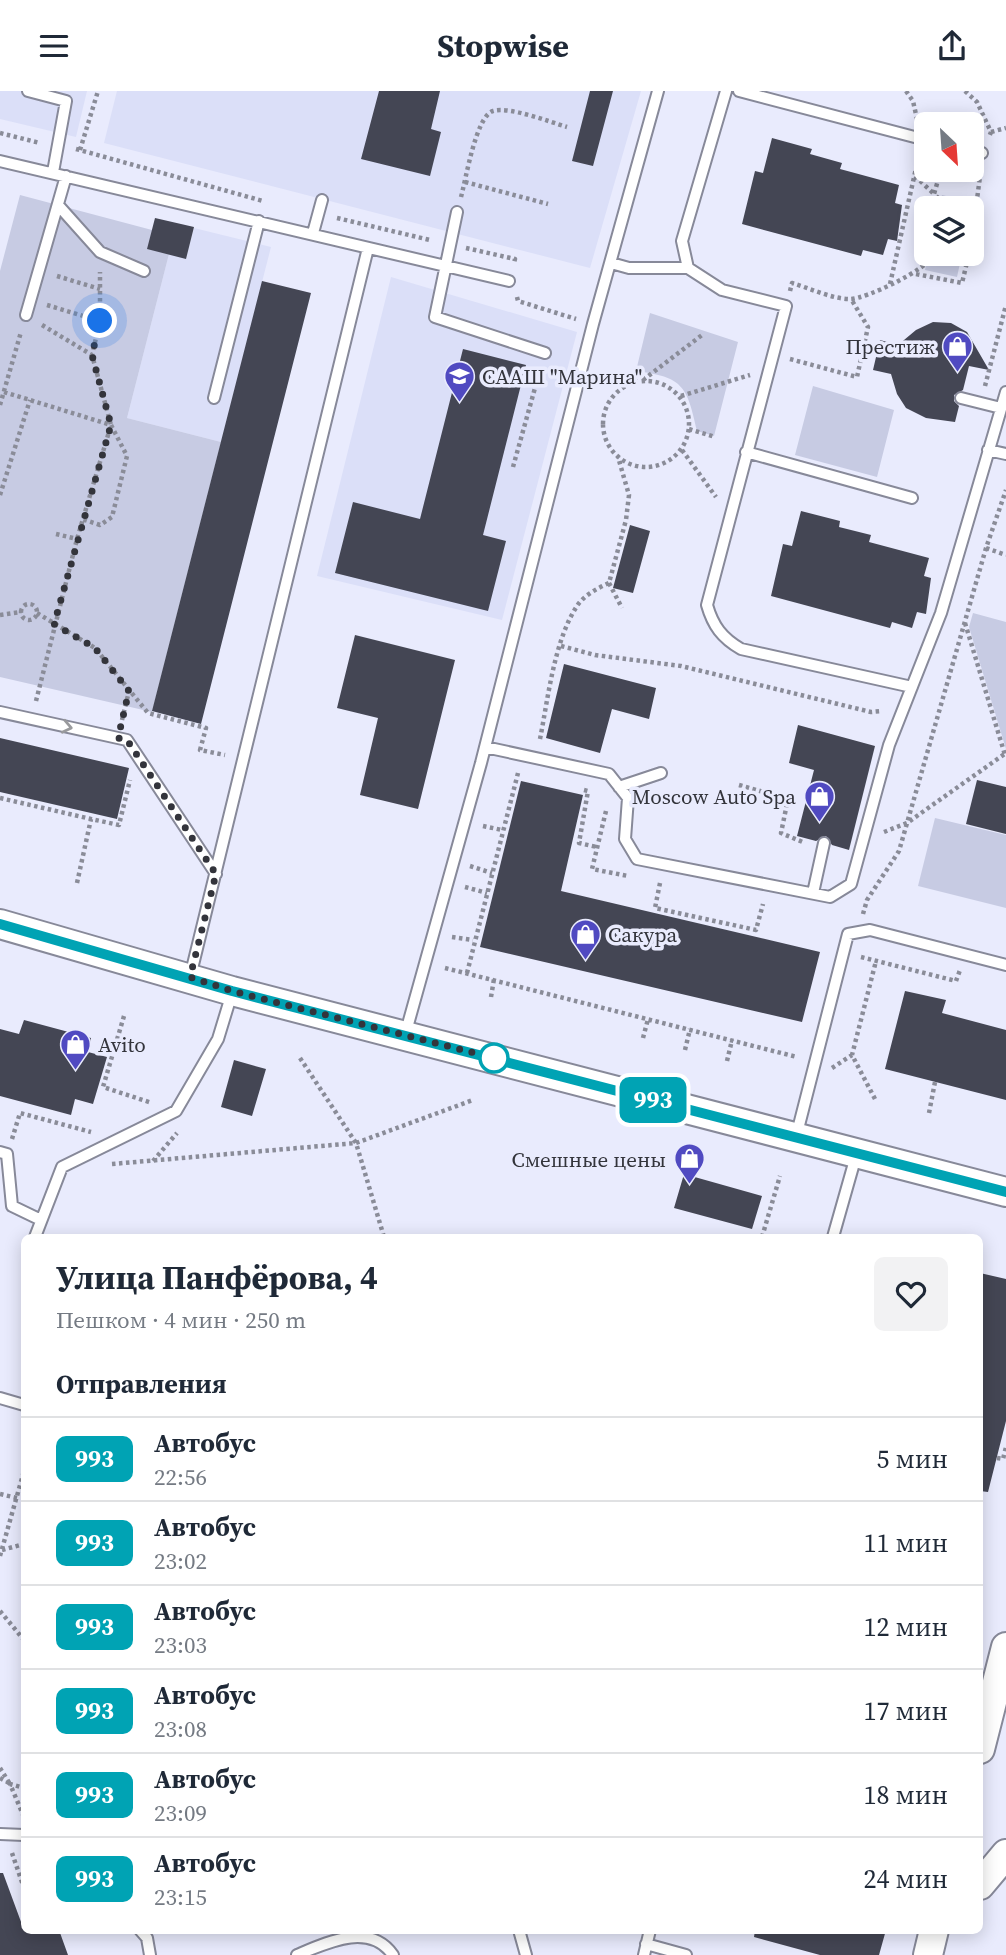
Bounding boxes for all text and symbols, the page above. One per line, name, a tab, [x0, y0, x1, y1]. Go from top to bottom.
text: Stopwise	[437, 24, 569, 68]
icon: menu	[35, 27, 73, 65]
icon: share	[933, 27, 971, 65]
north arrow	[914, 112, 984, 182]
map controls	[914, 112, 984, 266]
button: layers	[914, 196, 984, 266]
your location	[82, 303, 117, 338]
shop icon: Престиж	[941, 329, 975, 373]
place label: Престиж	[846, 332, 935, 361]
school or university icon: СААШ "Марина"	[442, 359, 476, 403]
place label: СААШ "Марина"	[482, 362, 642, 391]
one-way arrow	[61, 718, 73, 733]
shop icon: Moscow Auto Spa	[802, 779, 836, 823]
place label: Moscow Auto Spa	[632, 782, 796, 811]
shop icon: Сакура	[568, 917, 602, 961]
place label: Сакура	[608, 920, 677, 949]
shop icon: Avito	[58, 1027, 92, 1071]
place label: Avito	[98, 1030, 146, 1059]
unlabelled marker	[479, 1043, 509, 1073]
line badge: 993	[613, 1077, 693, 1123]
text: 993	[633, 1083, 673, 1116]
shop icon: Смешные цены	[672, 1142, 706, 1186]
place label: Смешные цены	[511, 1145, 666, 1174]
text: Улица Панфёрова, 4	[56, 1255, 378, 1300]
button: heart	[874, 1257, 948, 1331]
text: Пешком · 4 мин · 250 m	[56, 1304, 306, 1336]
text: Отправления	[56, 1366, 227, 1402]
text: Автобус	[154, 1425, 256, 1461]
text: 5 мин	[876, 1441, 948, 1477]
text: 993	[75, 1442, 114, 1475]
text: 22:56	[154, 1461, 207, 1493]
text: Автобус	[154, 1509, 256, 1545]
text: 11 мин	[863, 1525, 948, 1561]
text: 993	[75, 1526, 114, 1559]
text: 23:02	[154, 1545, 207, 1577]
text: Автобус	[154, 1593, 256, 1629]
text: 12 мин	[863, 1609, 948, 1645]
text: 993	[75, 1610, 114, 1643]
text: 23:03	[154, 1629, 207, 1661]
text: Автобус	[154, 1677, 256, 1713]
text: 17 мин	[863, 1693, 948, 1729]
text: 993	[75, 1694, 114, 1727]
text: 23:08	[154, 1713, 207, 1745]
text: Автобус	[154, 1761, 256, 1797]
text: 18 мин	[863, 1777, 948, 1813]
text: 993	[75, 1778, 114, 1811]
text: 23:09	[154, 1797, 207, 1829]
text: Автобус	[154, 1845, 256, 1881]
text: 24 мин	[863, 1861, 948, 1897]
text: 993	[75, 1862, 114, 1895]
text: 23:15	[154, 1881, 207, 1913]

